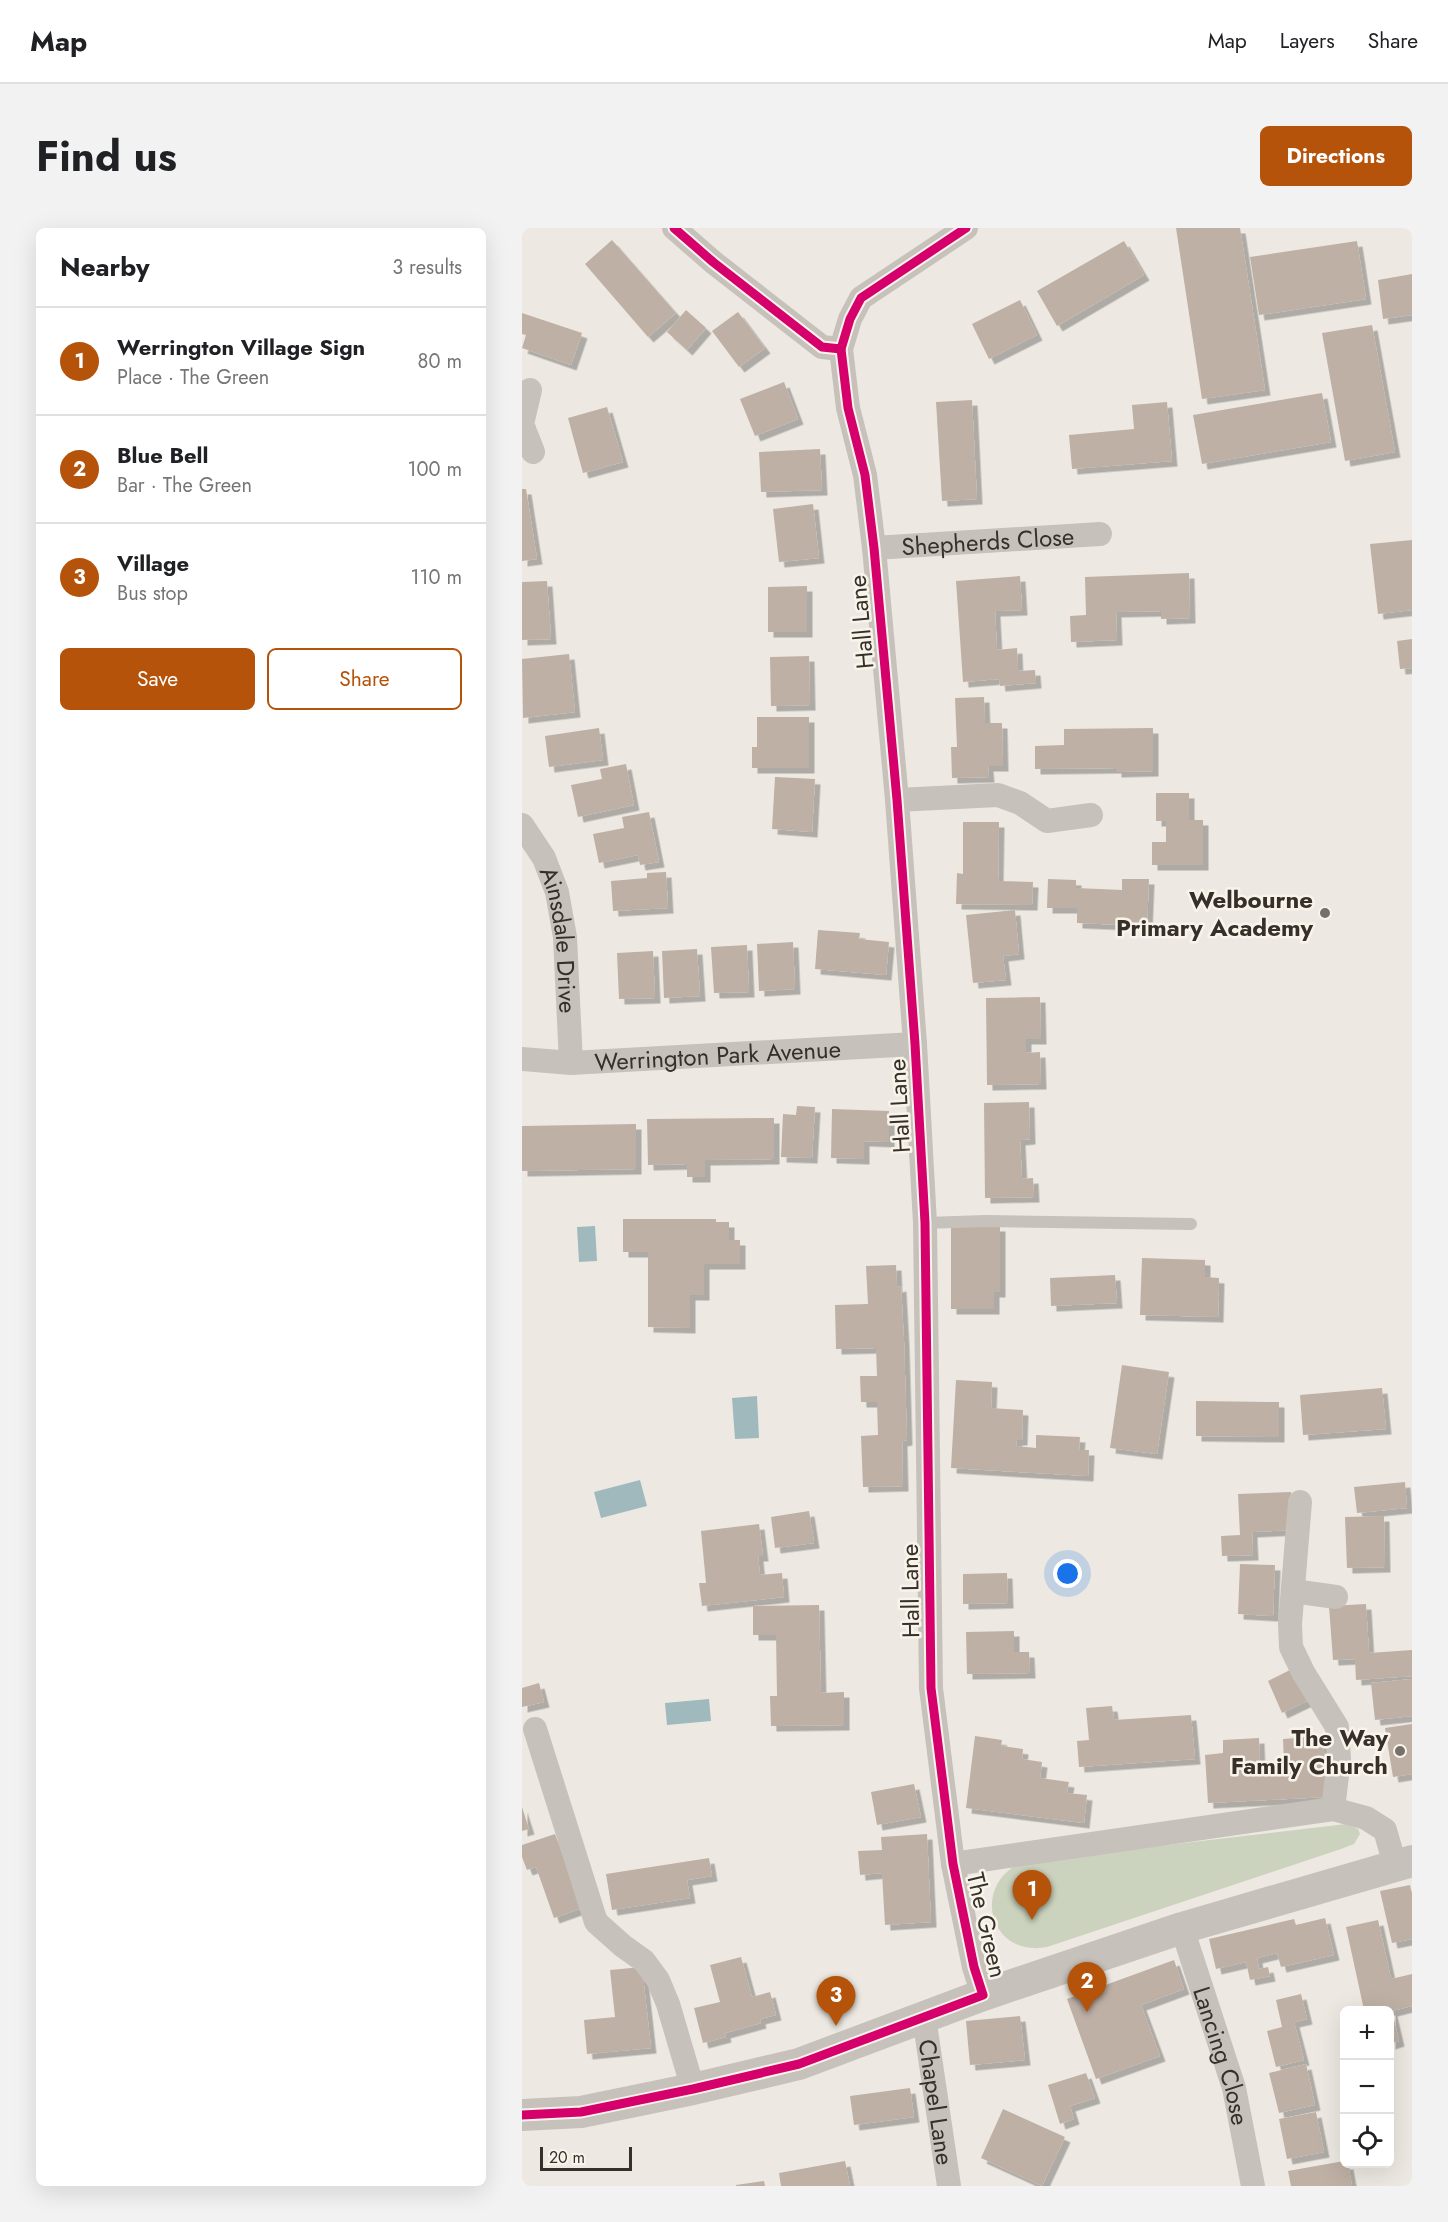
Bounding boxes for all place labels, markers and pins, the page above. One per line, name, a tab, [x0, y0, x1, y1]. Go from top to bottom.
place label: Welbourne Primary Academy	[1116, 882, 1313, 945]
marker: Welbourne Primary Academy	[1318, 906, 1332, 920]
place label: The Way Family Church	[1231, 1720, 1388, 1783]
marker: The Way Family Church	[1393, 1744, 1407, 1758]
pin: 1	[1012, 1870, 1052, 1920]
pin: 2	[1068, 1962, 1106, 2012]
pin: 3	[816, 1976, 856, 2026]

